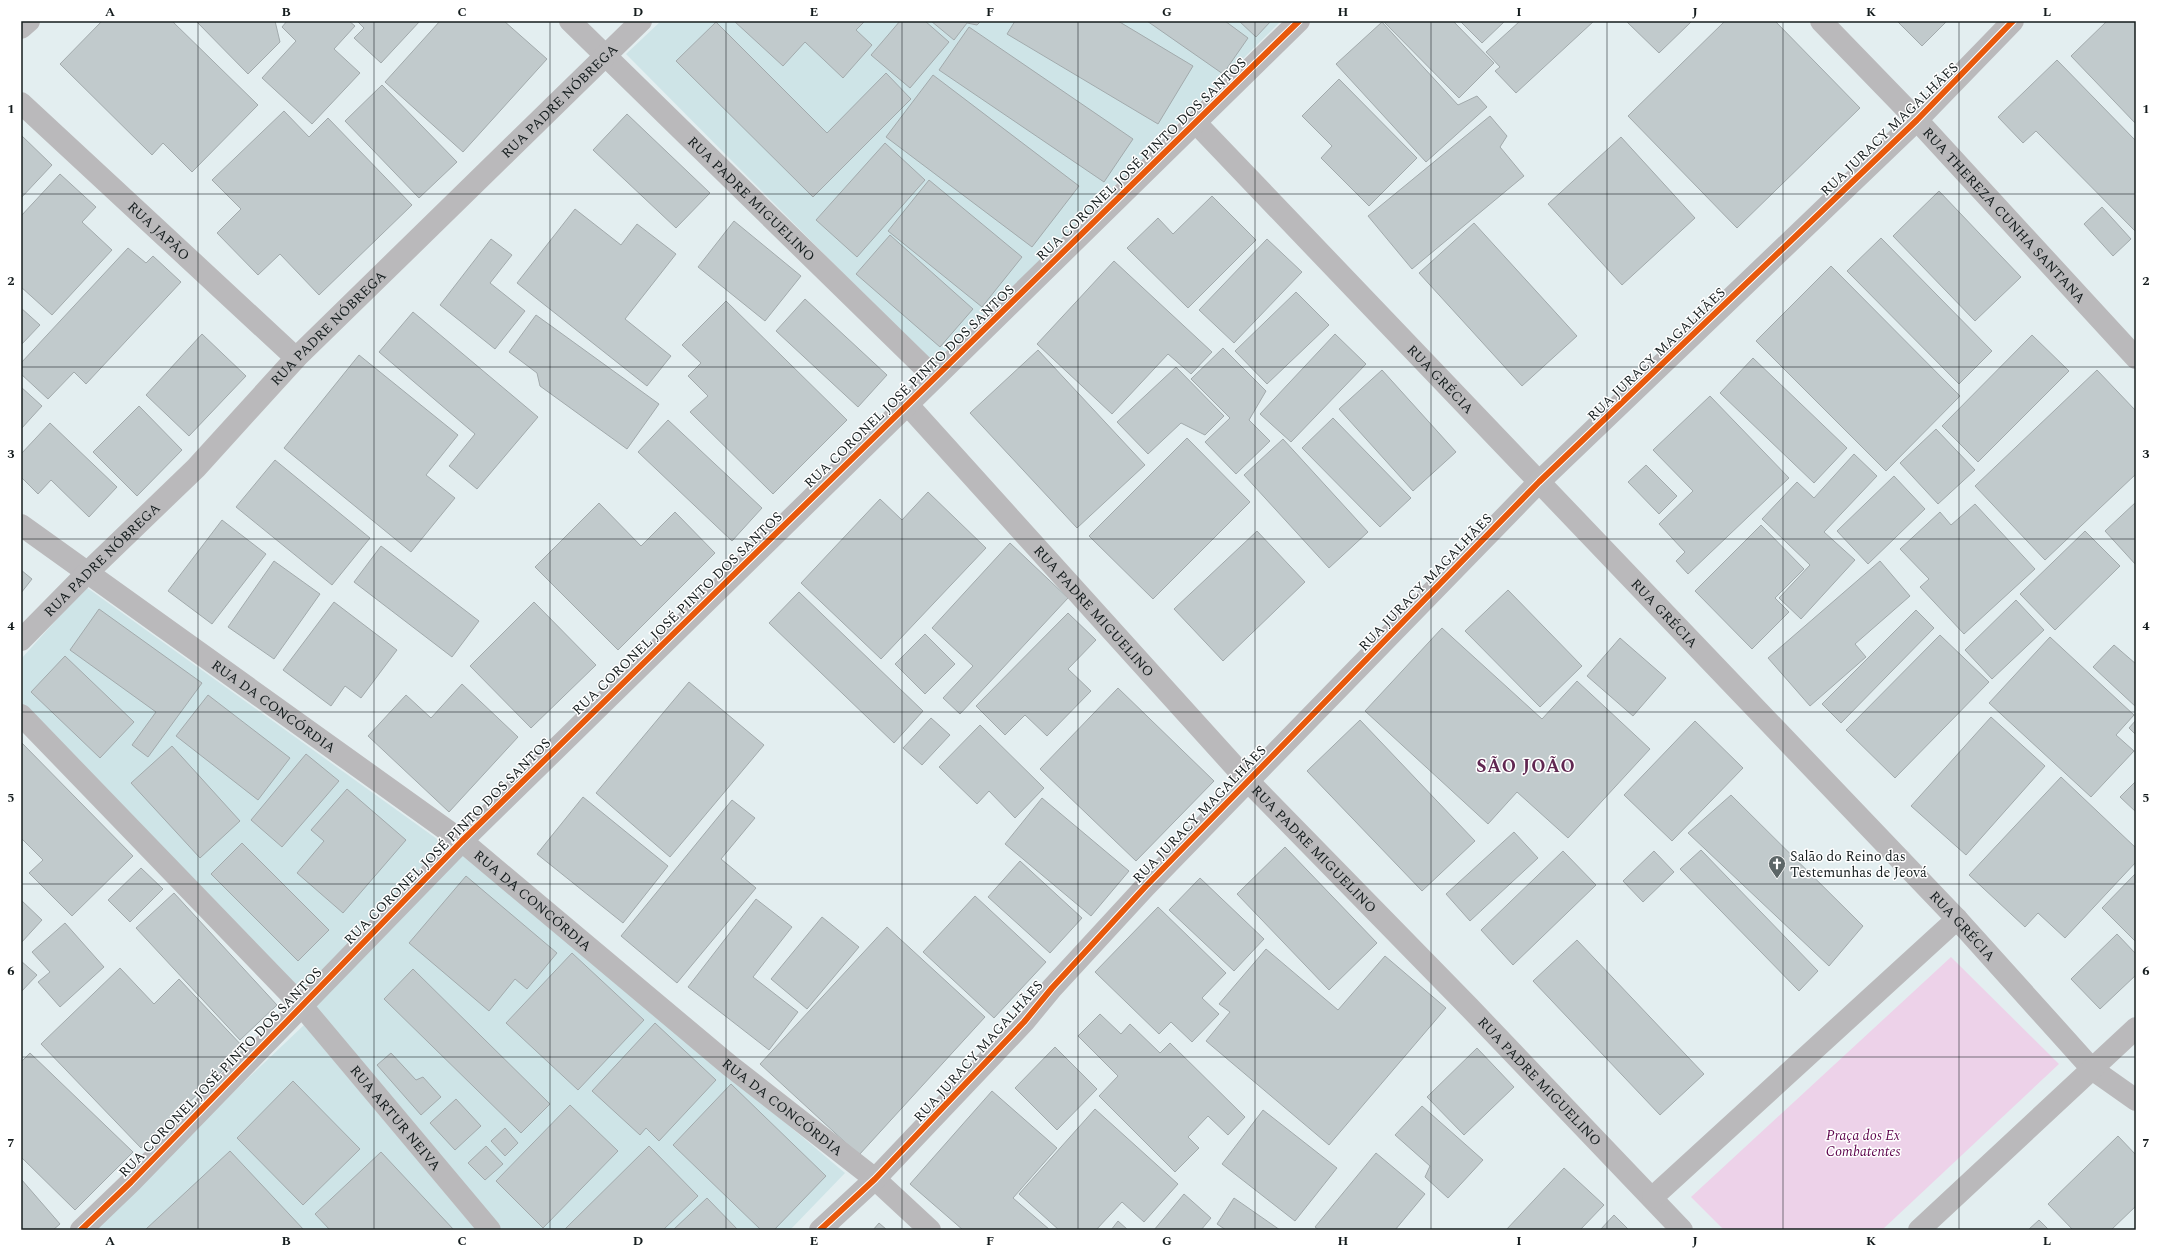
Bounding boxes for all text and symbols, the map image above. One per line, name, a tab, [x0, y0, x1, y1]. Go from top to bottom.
text: A	[105, 2, 115, 22]
text: B	[281, 2, 291, 22]
text: C	[457, 2, 467, 22]
text: D	[633, 2, 643, 22]
text: E	[810, 2, 819, 22]
text: F	[986, 2, 994, 22]
text: G	[1162, 2, 1172, 22]
text: H	[1338, 2, 1349, 22]
text: I	[1516, 2, 1522, 22]
text: J	[1692, 2, 1698, 22]
text: K	[1866, 2, 1876, 22]
text: L	[2043, 2, 2051, 22]
street label: RUA PADRE NÓBREGA	[496, 39, 623, 163]
street label: RUA CORONEL JOSÉ PINTO DOS SANTOS	[1031, 53, 1251, 266]
street label: RUA JURACY MAGALHÃES	[1816, 58, 1963, 201]
text: 1	[7, 99, 15, 119]
text: 1	[2142, 99, 2150, 119]
street label: RUA THEREZA CUNHA SANTANA	[1918, 123, 2091, 308]
street label: RUA PADRE MIGUELINO	[683, 131, 820, 266]
street label: RUA JAPÃO	[123, 197, 194, 266]
street label: RUA PADRE NÓBREGA	[266, 265, 391, 391]
text: 2	[7, 271, 15, 291]
text: 2	[2142, 271, 2150, 291]
street label: RUA CORONEL JOSÉ PINTO DOS SANTOS	[799, 280, 1019, 493]
street label: RUA JURACY MAGALHÃES	[1583, 283, 1730, 426]
street label: RUA GRÉCIA	[1402, 340, 1479, 419]
text: 3	[7, 444, 15, 464]
text: 3	[2142, 444, 2150, 464]
street label: RUA PADRE NÓBREGA	[39, 498, 166, 622]
street label: RUA CORONEL JOSÉ PINTO DOS SANTOS	[567, 507, 787, 720]
street label: RUA JURACY MAGALHÃES	[1354, 509, 1497, 656]
street label: RUA PADRE MIGUELINO	[1028, 541, 1159, 682]
street label: RUA GRÉCIA	[1626, 574, 1703, 653]
text: 4	[7, 616, 15, 636]
text: 4	[2142, 616, 2150, 636]
street label: RUA DA CONCÓRDIA	[207, 655, 340, 759]
street label: RUA CORONEL JOSÉ PINTO DOS SANTOS	[339, 733, 556, 950]
street label: RUA JURACY MAGALHÃES	[1128, 741, 1271, 888]
district label: SÃO JOÃO	[1476, 753, 1576, 780]
street label: RUA PADRE MIGUELINO	[1246, 780, 1381, 918]
text: 5	[7, 788, 15, 808]
text: 5	[2142, 788, 2150, 808]
street label: RUA DA CONCÓRDIA	[469, 845, 597, 957]
place label: Salão do Reino das Testemunhas de Jeová	[1790, 846, 1927, 883]
church icon: Salão do Reino das Testemunhas de Jeová	[1767, 854, 1787, 879]
street label: RUA GRÉCIA	[1924, 886, 2000, 966]
text: 6	[7, 961, 15, 981]
text: 6	[2142, 961, 2150, 981]
street label: RUA CORONEL JOSÉ PINTO DOS SANTOS	[114, 962, 327, 1182]
street label: RUA JURACY MAGALHÃES	[909, 976, 1048, 1127]
street label: RUA PADRE MIGUELINO	[1473, 1012, 1606, 1151]
street label: RUA DA CONCÓRDIA	[717, 1053, 848, 1161]
street label: RUA ARTUR NEIVA	[345, 1061, 446, 1176]
park label: Praça dos Ex Combatentes	[1826, 1125, 1900, 1162]
text: 7	[7, 1133, 15, 1153]
text: 7	[2142, 1133, 2150, 1153]
text: A	[105, 1231, 115, 1251]
text: B	[281, 1231, 291, 1251]
text: C	[457, 1231, 467, 1251]
text: D	[633, 1231, 643, 1251]
text: E	[810, 1231, 819, 1251]
text: F	[986, 1231, 994, 1251]
text: G	[1162, 1231, 1172, 1251]
text: H	[1338, 1231, 1349, 1251]
text: I	[1516, 1231, 1522, 1251]
text: J	[1692, 1231, 1698, 1251]
text: K	[1866, 1231, 1876, 1251]
text: L	[2043, 1231, 2051, 1251]

